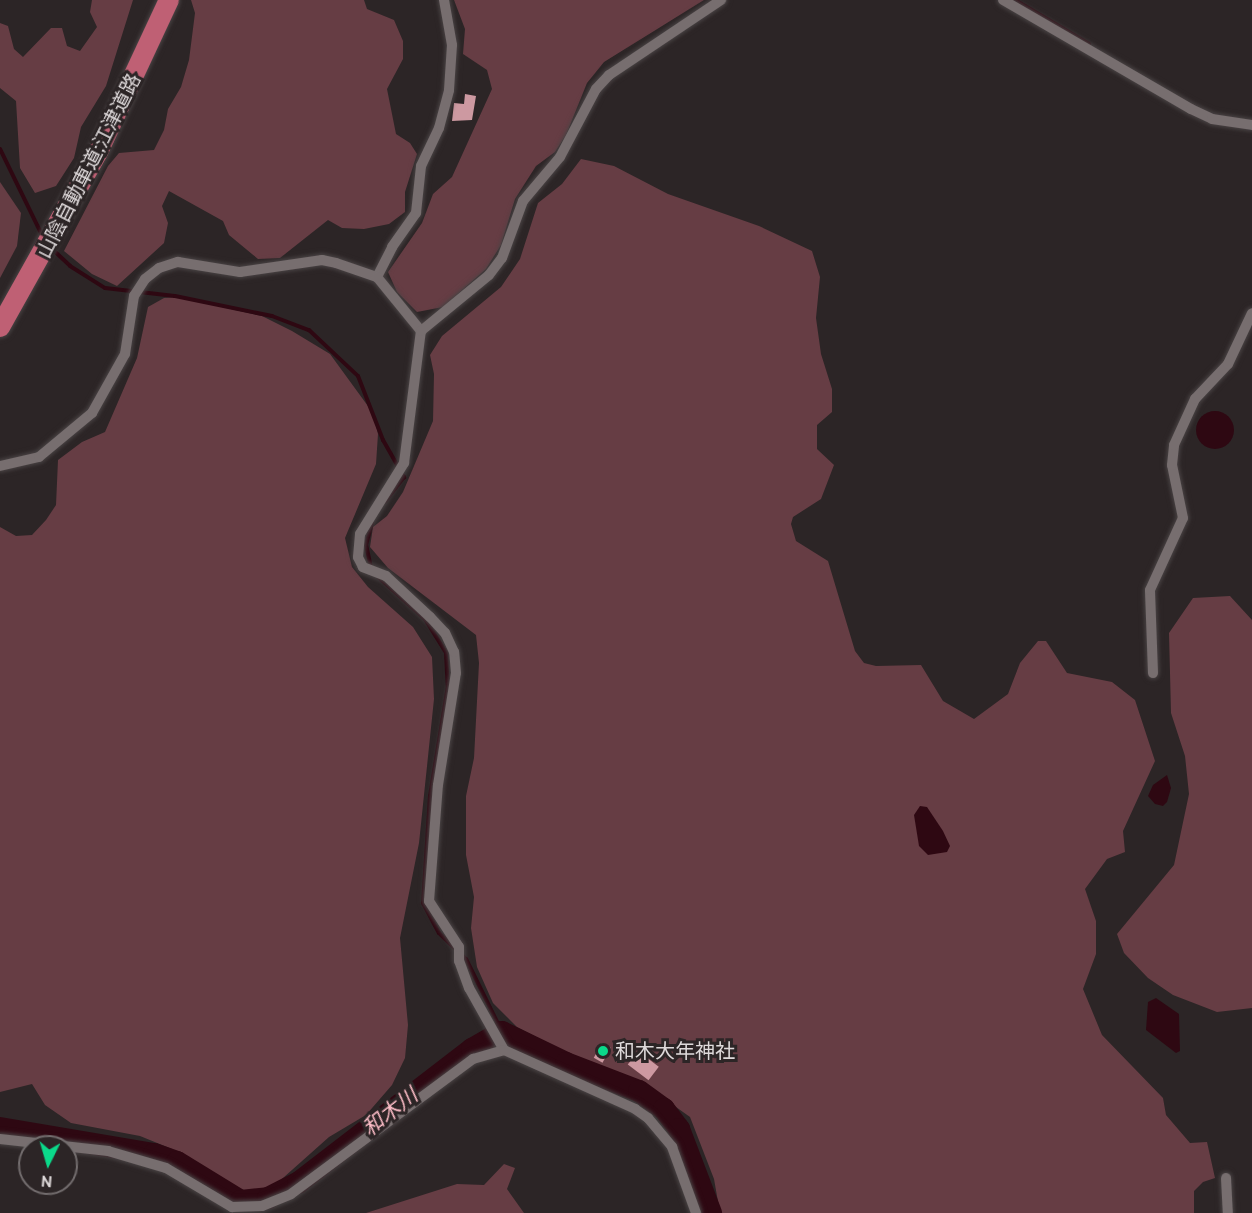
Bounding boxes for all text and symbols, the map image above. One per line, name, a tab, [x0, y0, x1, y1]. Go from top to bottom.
street label: 山陰自動車道;江津道路	[32, 70, 146, 262]
place label: 和木大年神社	[615, 1039, 735, 1063]
marker: 和木大年神社	[596, 1044, 610, 1058]
water label: 和木川	[357, 1083, 423, 1141]
north arrow	[18, 1135, 78, 1195]
text: N	[40, 1171, 53, 1191]

